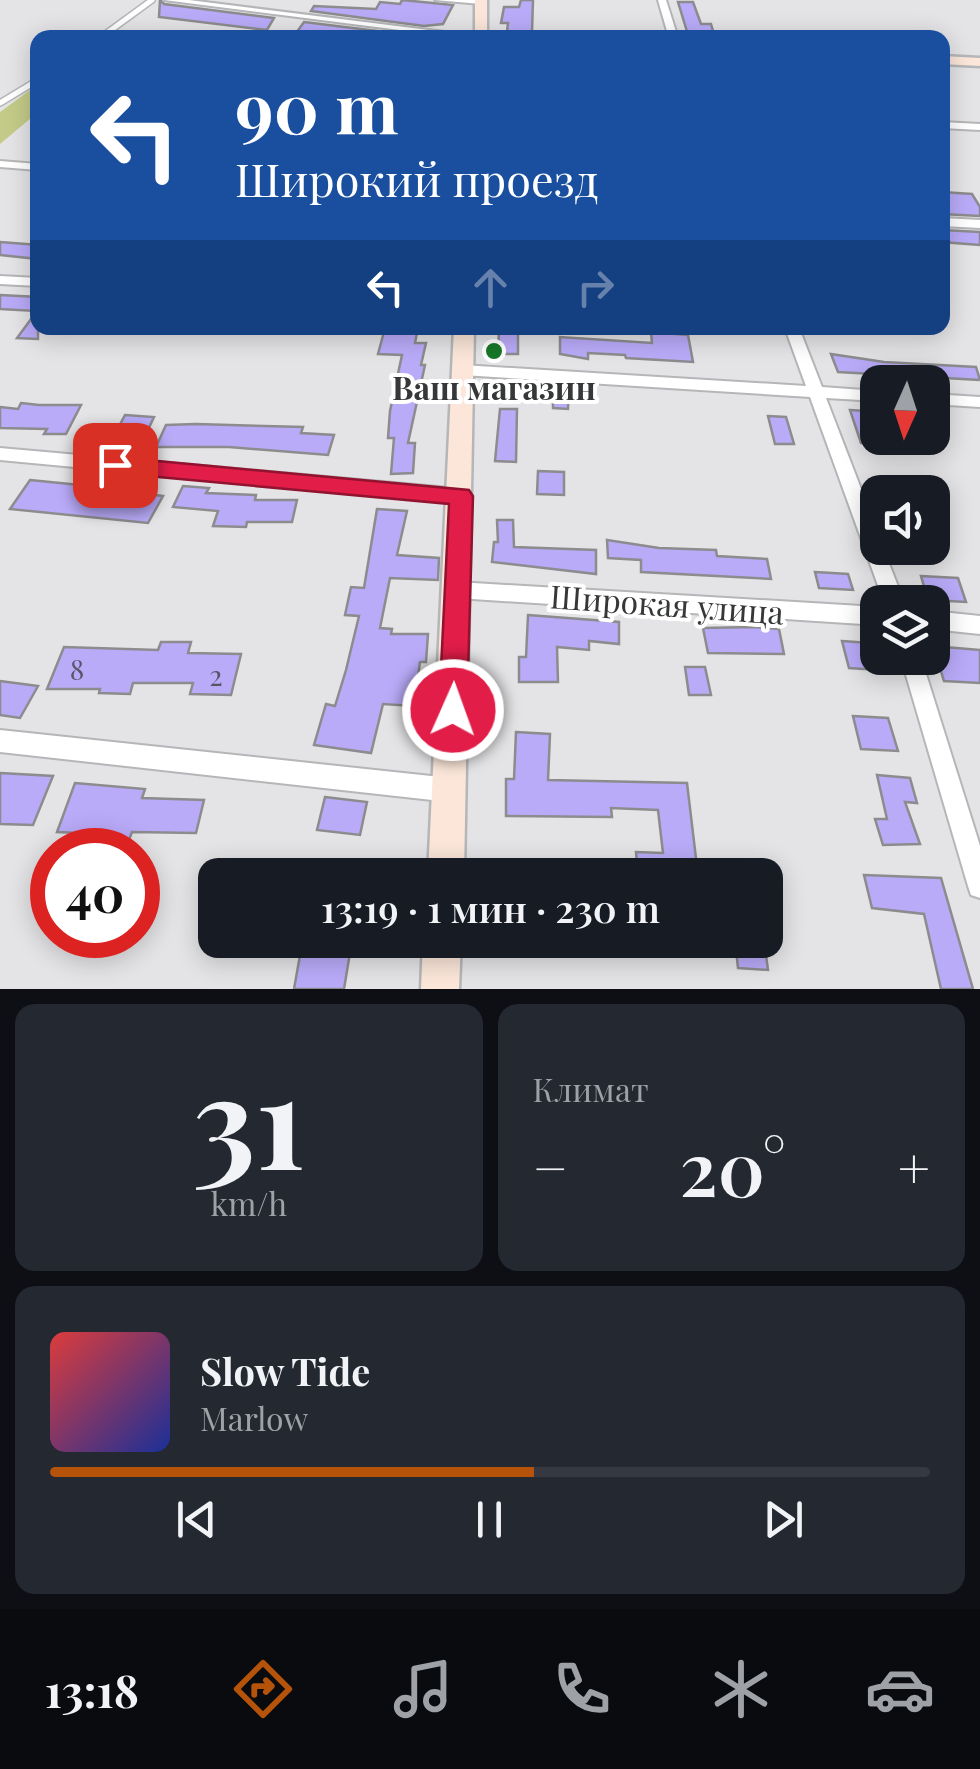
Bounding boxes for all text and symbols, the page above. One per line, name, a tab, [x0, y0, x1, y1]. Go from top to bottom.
text: 90 m	[235, 58, 399, 152]
icon: left	[70, 70, 200, 200]
text: Широкий проезд	[235, 148, 598, 208]
icon: left	[358, 260, 413, 315]
icon: ahead	[463, 260, 518, 315]
icon: right	[568, 260, 623, 315]
marker: Ваш магазин	[483, 340, 505, 362]
place label: Ваш магазин	[392, 365, 596, 408]
north arrow	[860, 365, 950, 455]
map controls	[860, 365, 950, 675]
pin	[73, 423, 158, 508]
icon: arrive	[88, 438, 143, 493]
button: sound	[860, 475, 950, 565]
street label: Широкая улица	[549, 573, 785, 633]
button: layers	[860, 585, 950, 675]
house number: 8	[70, 650, 84, 687]
house number: 2	[209, 656, 223, 693]
position arrow	[401, 658, 505, 762]
speed limit sign: 40	[30, 828, 160, 958]
text: 13:19 · 1 мин · 230 m	[321, 882, 660, 933]
text: 31	[192, 1029, 305, 1203]
text: Климат	[533, 1067, 649, 1110]
text: 20°	[680, 1116, 786, 1216]
text: −	[533, 1129, 568, 1203]
text: +	[898, 1129, 930, 1203]
text: km/h	[210, 1181, 287, 1224]
text: Slow Tide	[200, 1345, 370, 1396]
text: Marlow	[200, 1396, 308, 1439]
icon: previous	[169, 1492, 224, 1547]
icon: pause	[462, 1492, 517, 1547]
icon: next	[756, 1492, 811, 1547]
icon: directions	[228, 1654, 298, 1724]
icon: music	[388, 1654, 458, 1724]
icon: phone	[547, 1654, 617, 1724]
icon: climate	[706, 1654, 776, 1724]
icon: car	[865, 1654, 935, 1724]
text: 13:18	[45, 1659, 139, 1719]

